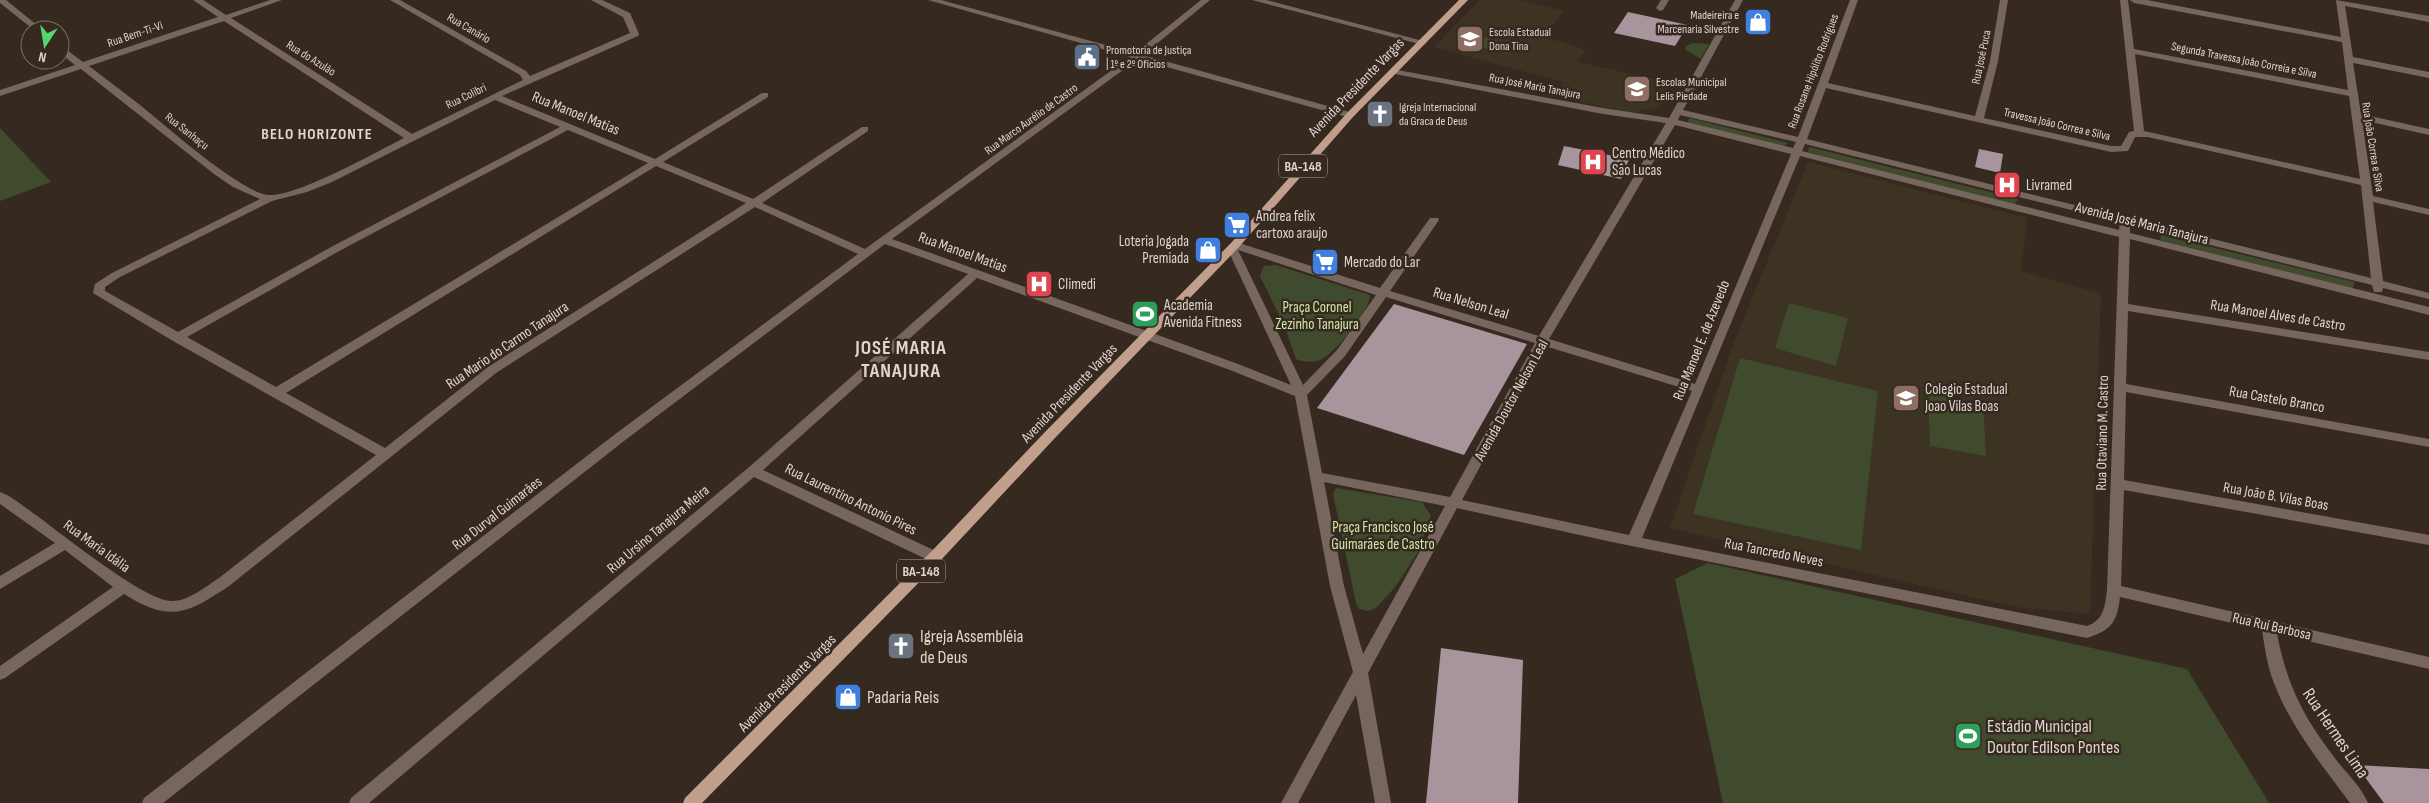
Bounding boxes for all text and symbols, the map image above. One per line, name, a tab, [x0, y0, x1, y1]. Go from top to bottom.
shop icon: Madeireira e Marcenaria Silvestre	[1743, 7, 1773, 37]
place label: Madeireira e Marcenaria Silvestre	[1657, 8, 1739, 37]
street label: Rua Canário	[444, 10, 493, 47]
street label: Rua Rosane Hipólito Rodrigues	[1785, 12, 1842, 131]
street label: Rua Bem-Ti-Vi	[105, 18, 165, 51]
north arrow	[20, 20, 70, 70]
school or university icon: Escola Estadual Dona Tina	[1455, 24, 1485, 54]
place label: Escola Estadual Dona Tina	[1489, 25, 1551, 54]
street label: Rua José Puca	[1968, 28, 1995, 86]
street label: Avenida Presidente Vargas	[1303, 34, 1409, 142]
street label: Rua do Azulão	[283, 37, 338, 79]
street label: Segunda Travessa João Correia e Silva	[2170, 39, 2318, 82]
public building icon: Promotoria de Justiça | 1º e 2º Ofícios	[1072, 42, 1102, 72]
place label: Promotoria de Justiça | 1º e 2º Ofícios	[1106, 43, 1192, 72]
text: N	[37, 48, 48, 66]
street label: Rua José Maria Tanajura	[1488, 70, 1582, 103]
school or university icon: Escolas Municipal Lelis Piedade	[1622, 74, 1652, 104]
place label: Escolas Municipal Lelis Piedade	[1656, 75, 1726, 104]
street label: Rua Colibri	[444, 80, 489, 113]
street label: Rua Marco Aurélio de Castro	[982, 80, 1081, 158]
street label: Rua Manoel Matias	[529, 87, 623, 140]
church icon: Igreja Internacional da Graca de Deus	[1365, 99, 1395, 129]
place label: Igreja Internacional da Graca de Deus	[1399, 100, 1476, 129]
street label: Rua João Correa e Silva	[2358, 101, 2387, 193]
street label: Travessa João Correa e Silva	[2002, 105, 2112, 144]
street label: Rua Sanhaçu	[162, 110, 212, 153]
district label: BELO HORIZONTE	[261, 125, 373, 144]
place label: Centro Médico São Lucas	[1612, 144, 1685, 180]
hospital icon: Centro Médico São Lucas	[1578, 147, 1608, 177]
road number: BA-148	[1279, 154, 1327, 178]
hospital icon: Livramed	[1992, 170, 2022, 200]
place label: Livramed	[2026, 176, 2072, 195]
street label: Avenida José Maria Tanajura	[2072, 198, 2211, 249]
place label: Andrea felix cartoxo araujo	[1255, 207, 1327, 243]
supermarket icon: Andrea felix cartoxo araujo	[1222, 210, 1252, 240]
street label: Rua Manoel Matias	[916, 228, 1010, 277]
place label: Loteria Jogada Premiada	[1119, 232, 1189, 268]
shop icon: Loteria Jogada Premiada	[1193, 235, 1223, 265]
supermarket icon: Mercado do Lar	[1310, 247, 1340, 277]
place label: Mercado do Lar	[1344, 253, 1421, 272]
hospital icon: Climedi	[1024, 269, 1054, 299]
place label: Climedi	[1058, 275, 1096, 294]
street label: Rua Manoel E. de Azevedo	[1669, 277, 1734, 403]
street label: Rua Nelson Leal	[1431, 283, 1511, 324]
street label: Rua Manoel Alves de Castro	[2209, 295, 2347, 336]
place label: Academia Avenida Fitness	[1163, 296, 1242, 332]
street label: Rua Mario do Carmo Tanajura	[442, 297, 572, 394]
park label: Praça Coronel Zezinho Tanajura	[1275, 298, 1359, 334]
sports icon: Academia Avenida Fitness	[1130, 299, 1160, 329]
district label: JOSÉ MARIA TANAJURA	[854, 336, 947, 383]
street label: Avenida Doutor Nelson Leal	[1470, 336, 1553, 465]
street label: Avenida Presidente Vargas	[1016, 340, 1122, 448]
street label: Rua Otaviano M. Castro	[2092, 375, 2113, 491]
place label: Colegio Estadual Joao Vilas Boas	[1924, 380, 2008, 416]
street label: Rua Castelo Branco	[2228, 382, 2326, 417]
school or university icon: Colegio Estadual Joao Vilas Boas	[1891, 383, 1921, 413]
street label: Rua Laurentino Antonio Pires	[782, 459, 920, 540]
street label: Rua Durval Guimarães	[448, 472, 546, 554]
street label: Rua João B. Vilas Boas	[2222, 478, 2330, 515]
street label: Rua Ursino Tanajura Meira	[603, 481, 714, 578]
street label: Rua Maria Idália	[60, 516, 134, 577]
park label: Praça Francisco José Guimarães de Castro	[1331, 518, 1435, 554]
street label: Rua Tancredo Neves	[1723, 534, 1825, 571]
road number: BA-148	[897, 560, 945, 582]
street label: Rua Rui Barbosa	[2231, 608, 2313, 645]
place label: Igreja Assembléia de Deus	[920, 626, 1024, 668]
street label: Avenida Presidente Vargas	[734, 630, 840, 737]
church icon: Igreja Assembléia de Deus	[886, 631, 916, 661]
shop icon: Padaria Reis	[833, 682, 863, 712]
street label: Rua Hermes Lima	[2298, 684, 2373, 782]
place label: Padaria Reis	[867, 687, 939, 708]
place label: Estádio Municipal Doutor Edilson Pontes	[1987, 716, 2120, 758]
sports icon: Estádio Municipal Doutor Edilson Pontes	[1953, 721, 1983, 751]

